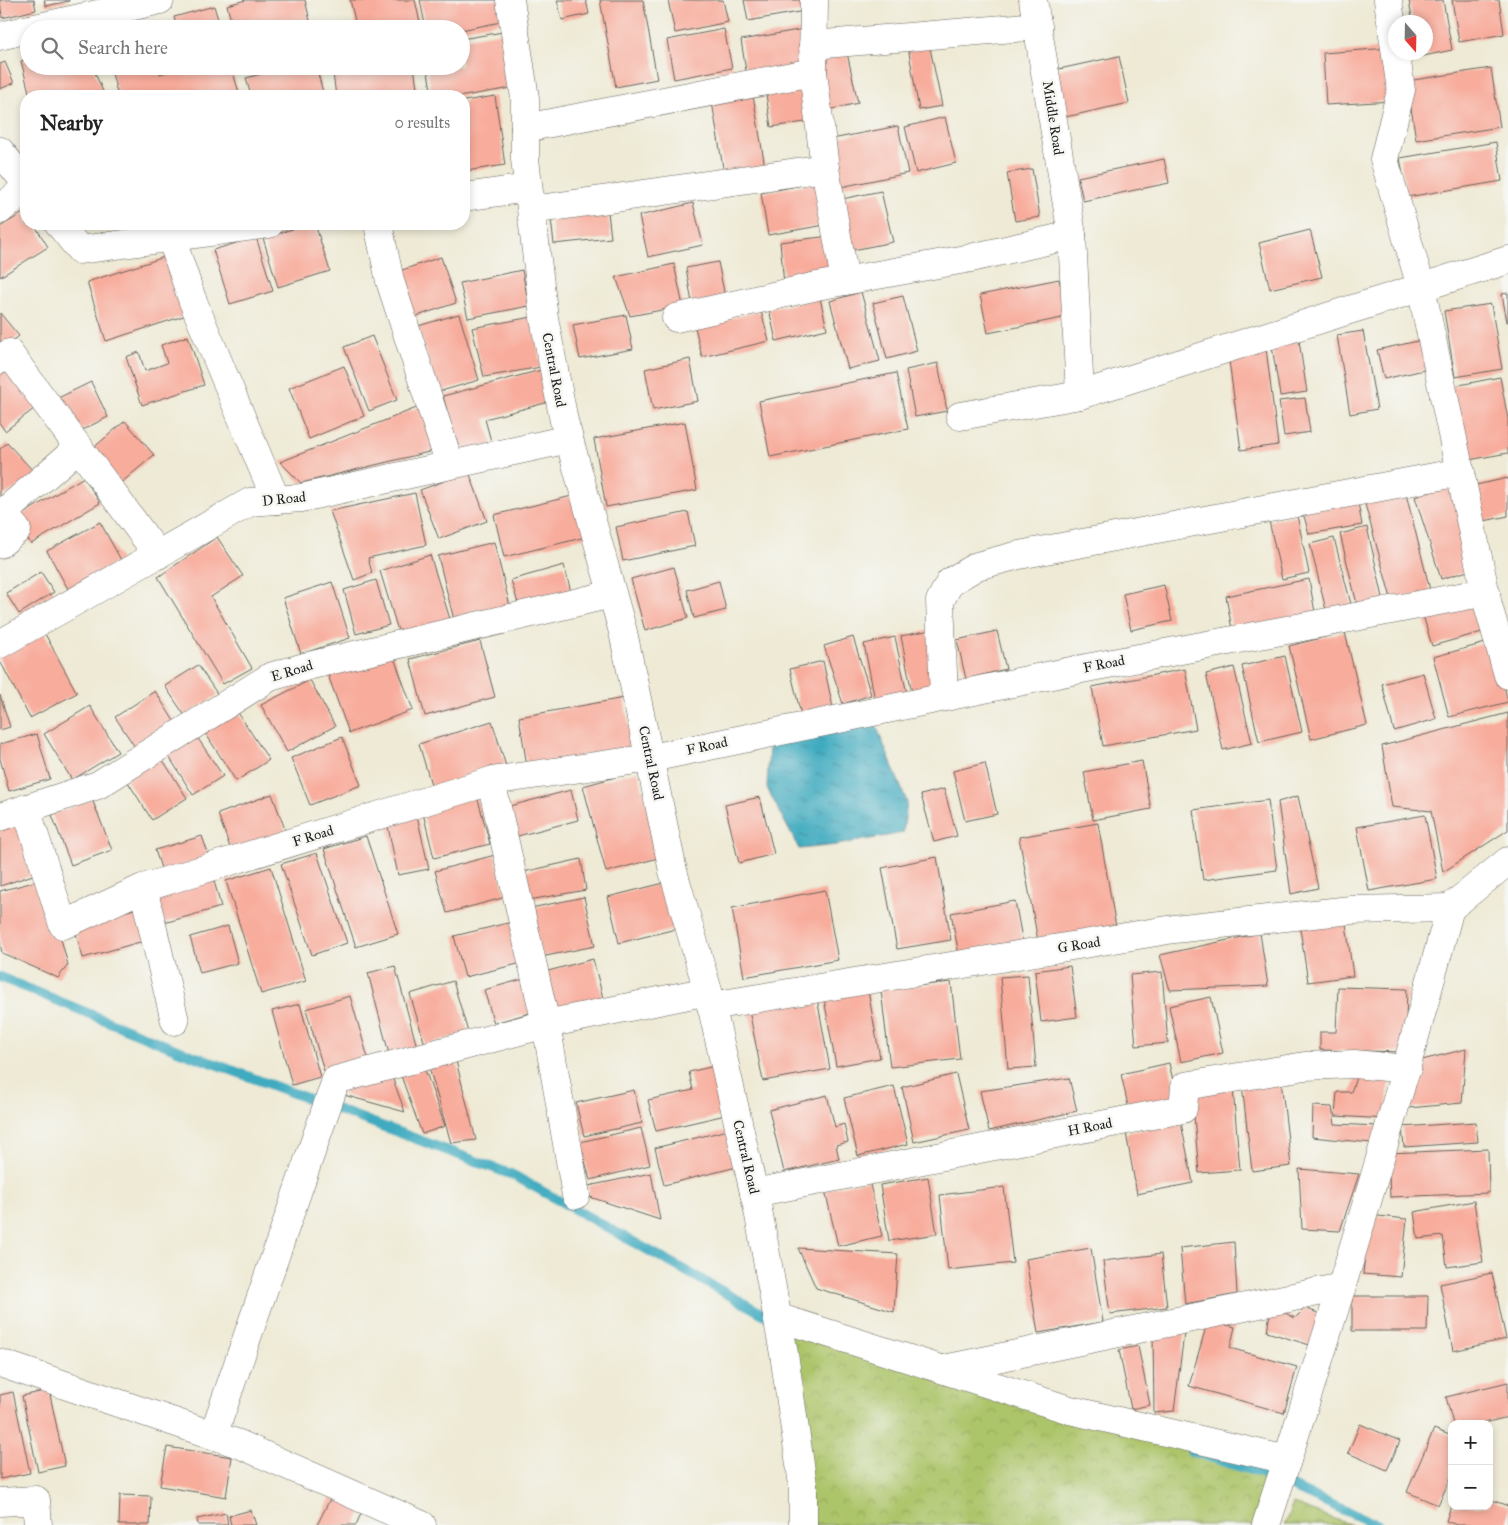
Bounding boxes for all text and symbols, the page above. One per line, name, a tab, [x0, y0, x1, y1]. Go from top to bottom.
north arrow	[1388, 15, 1433, 60]
search box	[20, 20, 470, 75]
icon: search	[38, 34, 66, 62]
text: Search here	[78, 36, 168, 59]
street label: Middle Road	[1039, 80, 1067, 156]
text: Nearby	[40, 110, 103, 136]
text: 0 results	[395, 113, 450, 132]
street label: Central Road	[538, 331, 570, 409]
street label: D Road	[261, 488, 307, 510]
street label: F Road	[1082, 652, 1126, 676]
street label: E Road	[269, 657, 315, 685]
street label: Central Road	[635, 724, 667, 802]
street label: F Road	[685, 733, 729, 759]
street label: F Road	[290, 822, 336, 850]
street label: G Road	[1056, 933, 1102, 957]
street label: H Road	[1066, 1114, 1114, 1140]
street label: Central Road	[729, 1118, 763, 1196]
map controls	[1448, 1420, 1493, 1510]
button: +	[1448, 1420, 1493, 1465]
button: −	[1448, 1465, 1493, 1510]

